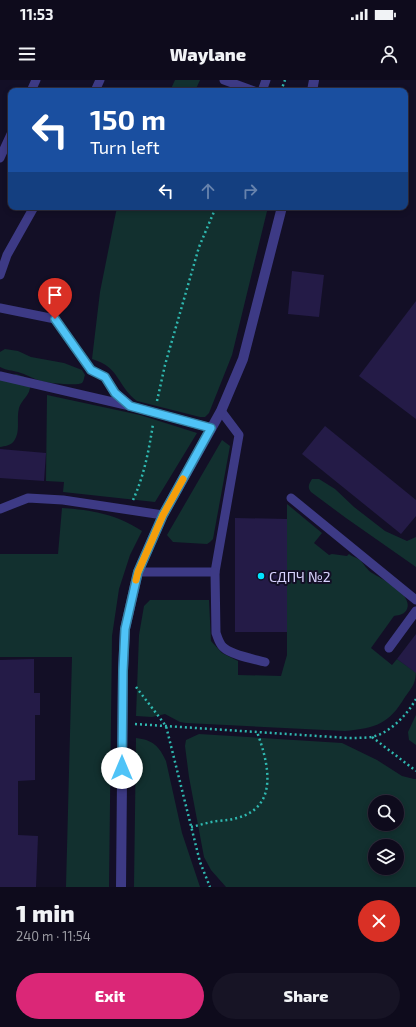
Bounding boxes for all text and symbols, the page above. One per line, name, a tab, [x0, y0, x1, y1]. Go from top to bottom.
text: 11:53	[20, 5, 54, 23]
icon: menu	[16, 43, 38, 65]
text: Waylane	[170, 43, 246, 65]
icon: person	[378, 43, 400, 65]
text: 150 m	[90, 102, 166, 136]
icon: left	[24, 104, 76, 156]
text: Turn left	[90, 136, 160, 158]
icon: left	[155, 180, 177, 202]
icon: ahead	[197, 180, 219, 202]
icon: right	[239, 180, 261, 202]
pin	[38, 278, 72, 319]
icon: arrive	[44, 284, 66, 306]
place label: СДПЧ №2	[269, 568, 331, 585]
marker: СДПЧ №2	[256, 571, 266, 581]
position arrow	[101, 747, 143, 789]
map controls	[368, 795, 404, 875]
button: search	[368, 795, 404, 831]
button: layers	[368, 839, 404, 875]
text: 1 min	[16, 898, 75, 927]
button: close	[358, 900, 400, 942]
text: 240 m · 11:54	[16, 928, 91, 944]
button: Exit	[16, 973, 204, 1019]
button: Share	[212, 973, 400, 1019]

